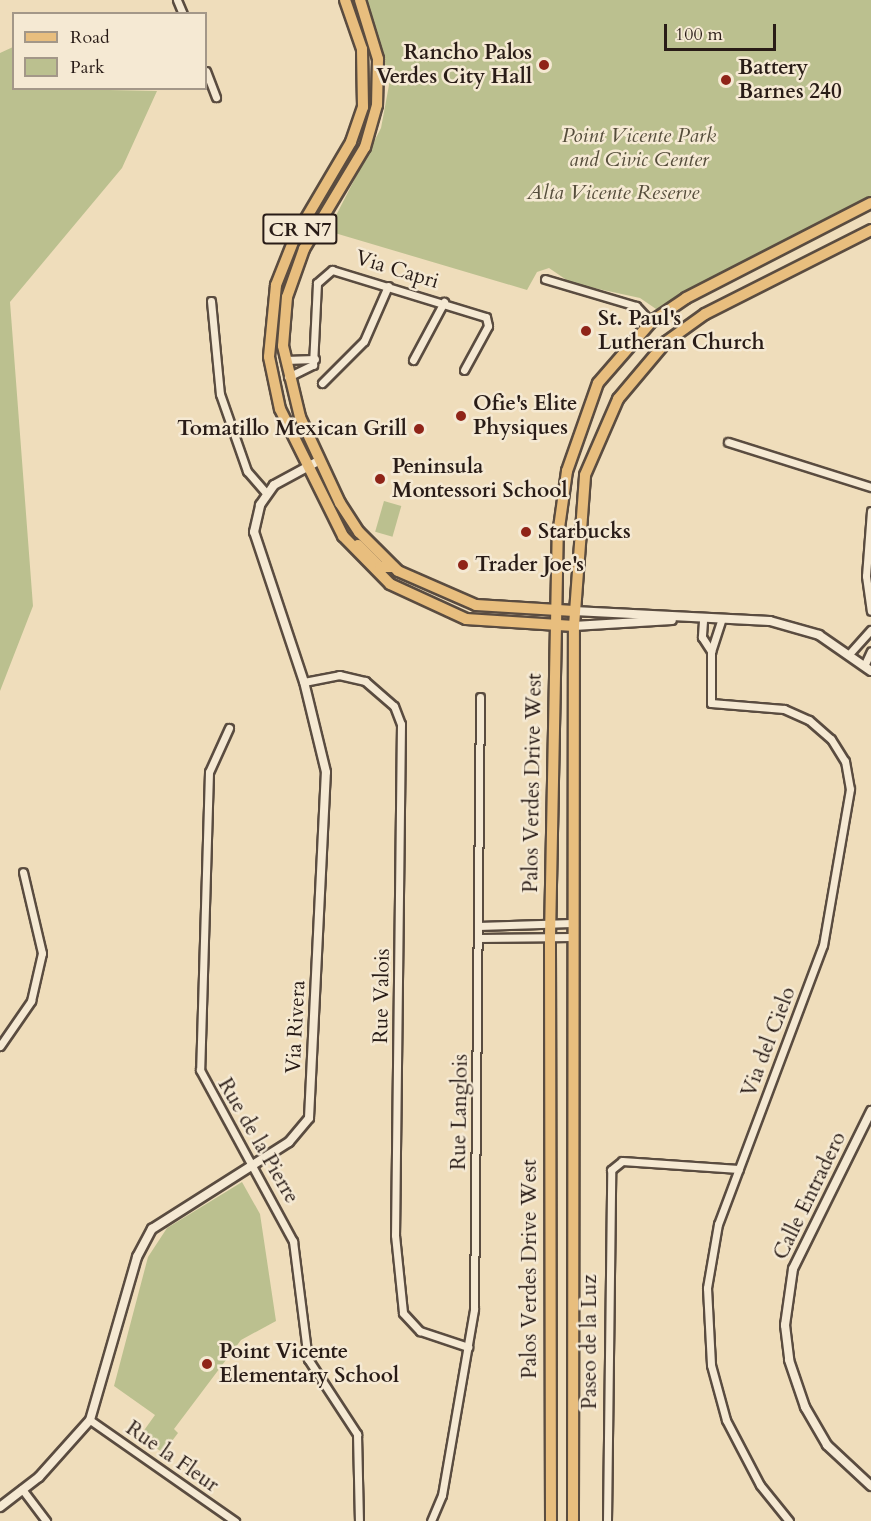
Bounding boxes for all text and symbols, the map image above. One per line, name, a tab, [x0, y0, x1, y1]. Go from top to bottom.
legend	[12, 12, 207, 90]
scale bar	[667, 12, 780, 50]
text: 100 m	[675, 22, 723, 47]
text: Road	[70, 25, 110, 50]
place label: Rancho Palos Verdes City Hall	[376, 40, 532, 90]
text: Park	[70, 55, 105, 80]
place label: Battery Barnes 240	[738, 55, 842, 105]
marker: Rancho Palos Verdes City Hall	[537, 58, 551, 72]
marker: Battery Barnes 240	[719, 73, 733, 87]
park label: Point Vicente Park and Civic Center	[562, 123, 716, 173]
park label: Alta Vicente Reserve	[527, 180, 699, 206]
road number: CR N7	[261, 212, 339, 246]
street label: Via Capri	[352, 245, 442, 295]
place label: St. Paul's Lutheran Church	[598, 306, 765, 356]
marker: St. Paul's Lutheran Church	[579, 324, 593, 338]
place label: Ofie's Elite Physiques	[473, 391, 577, 441]
marker: Ofie's Elite Physiques	[454, 409, 468, 423]
place label: Tomatillo Mexican Grill	[177, 416, 407, 442]
marker: Tomatillo Mexican Grill	[412, 422, 426, 436]
place label: Peninsula Montessori School	[392, 454, 568, 504]
marker: Peninsula Montessori School	[373, 472, 387, 486]
place label: Starbucks	[538, 519, 631, 545]
marker: Starbucks	[519, 525, 533, 539]
place label: Trader Joe's	[475, 552, 584, 578]
marker: Trader Joe's	[456, 558, 470, 572]
street label: Palos Verdes Drive West	[518, 673, 548, 893]
street label: Rue Valois	[369, 948, 395, 1044]
street label: Via Rivera	[281, 980, 311, 1074]
street label: Via del Cielo	[736, 983, 802, 1101]
street label: Rue Langlois	[446, 1054, 474, 1170]
street label: Rue de la Pierre	[212, 1074, 304, 1208]
street label: Calle Entradero	[768, 1128, 852, 1264]
street label: Palos Verdes Drive West	[517, 1159, 543, 1379]
street label: Paseo de la Luz	[577, 1274, 603, 1410]
place label: Point Vicente Elementary School	[219, 1339, 399, 1389]
marker: Point Vicente Elementary School	[200, 1357, 214, 1371]
street label: Rue la Fleur	[121, 1416, 223, 1498]

